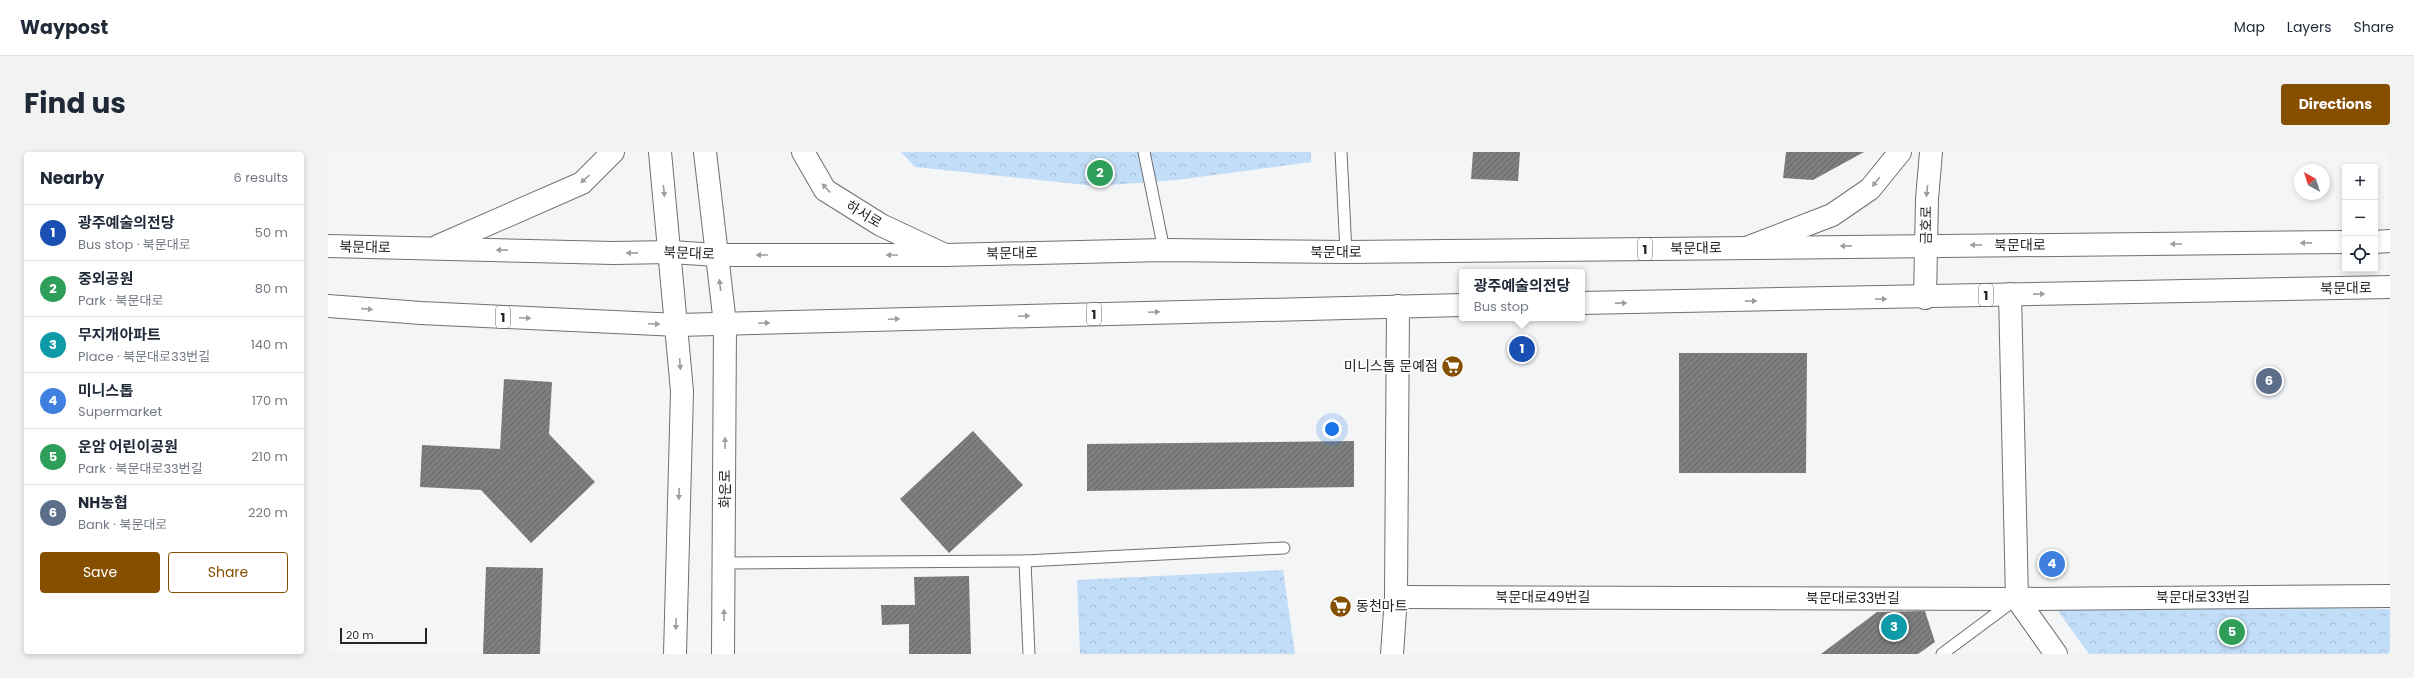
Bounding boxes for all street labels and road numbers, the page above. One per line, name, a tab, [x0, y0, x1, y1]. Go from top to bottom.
street label: 하서로	[842, 195, 886, 233]
street label: 금호로	[1916, 205, 1936, 244]
street label: 북문대로	[1994, 235, 2046, 255]
street label: 북문대로	[339, 237, 391, 257]
road number: 1	[1638, 238, 1652, 260]
street label: 북문대로	[1670, 238, 1722, 258]
street label: 북문대로	[663, 242, 715, 264]
street label: 북문대로	[1310, 242, 1362, 262]
street label: 북문대로	[986, 243, 1038, 263]
street label: 북문대로	[2320, 278, 2372, 298]
road number: 1	[1979, 284, 1993, 306]
road number: 1	[1087, 303, 1101, 325]
road number: 1	[496, 306, 510, 328]
street label: 화운로	[715, 470, 735, 508]
street label: 북문대로49번길	[1496, 587, 1590, 607]
street label: 북문대로33번길	[2156, 587, 2250, 607]
street label: 북문대로33번길	[1806, 588, 1900, 608]

